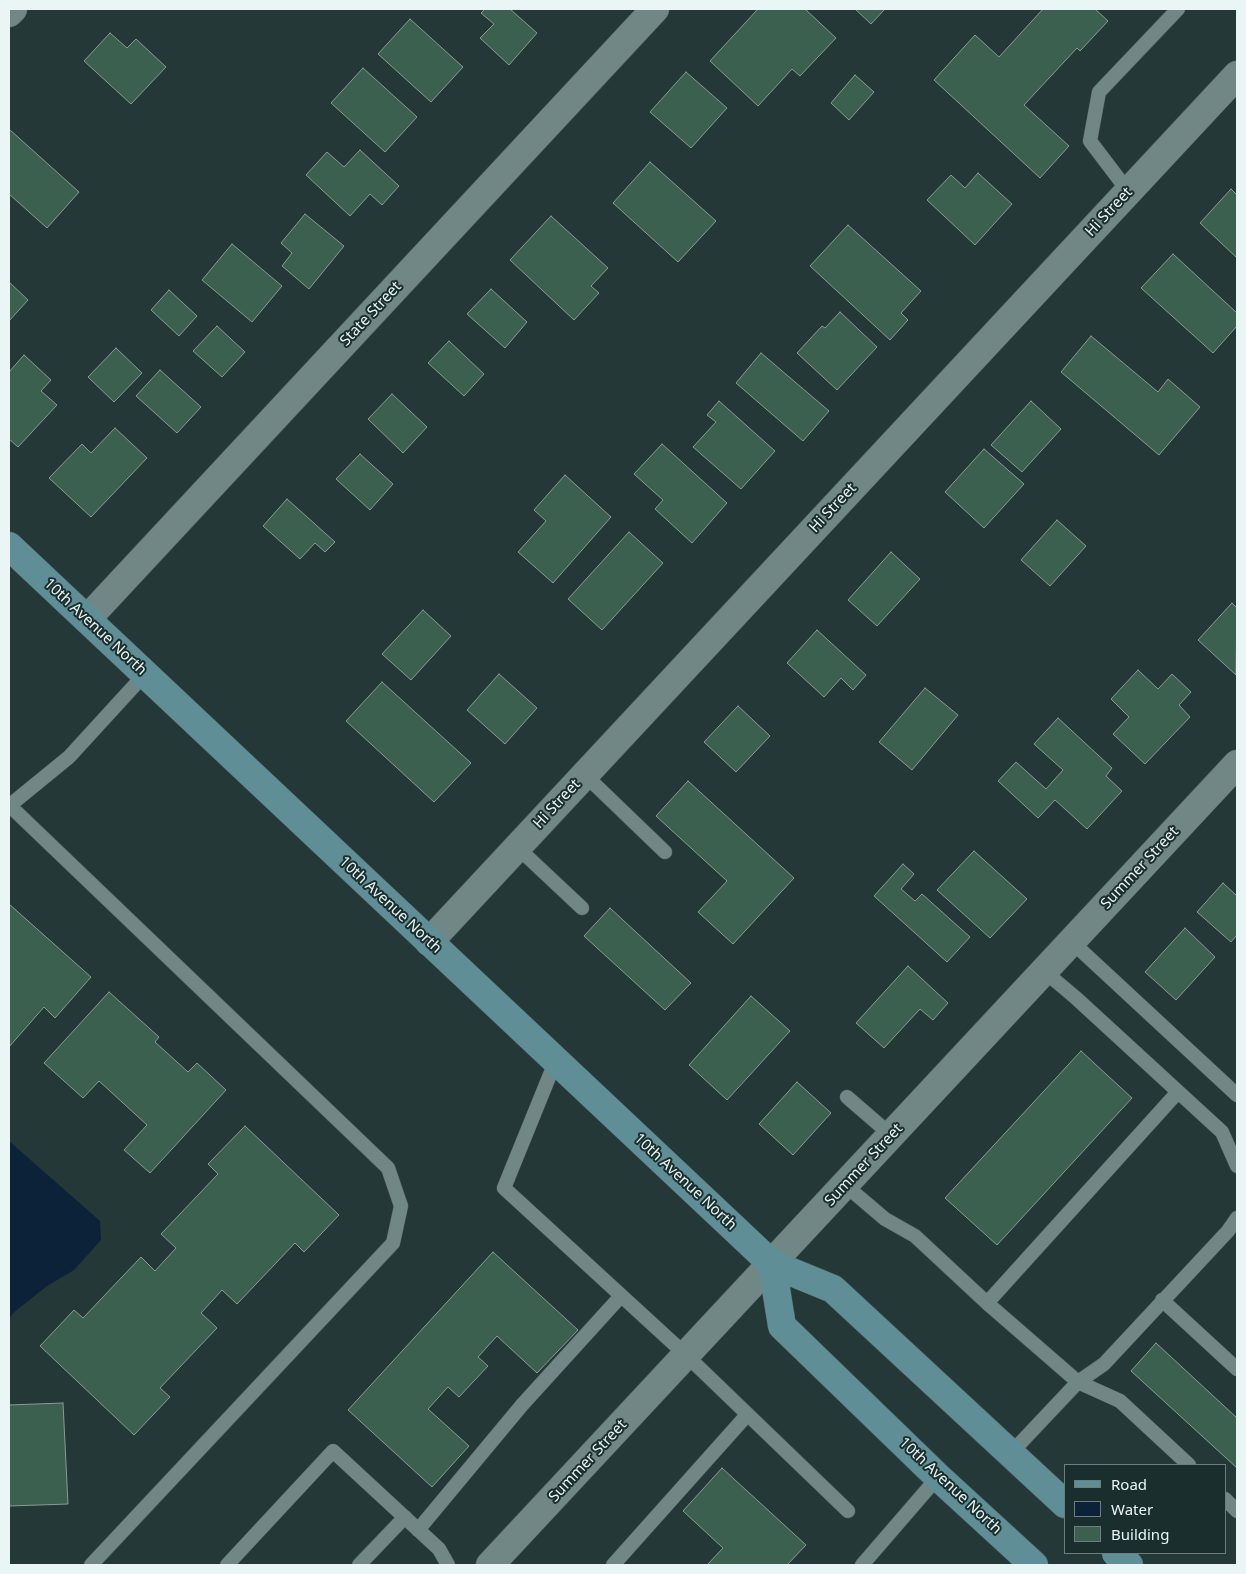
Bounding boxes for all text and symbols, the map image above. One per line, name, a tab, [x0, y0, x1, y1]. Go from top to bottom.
street label: Hi Street	[1082, 184, 1136, 240]
street label: State Street	[337, 278, 405, 350]
street label: Hi Street	[806, 480, 860, 536]
street label: 10th Avenue North	[40, 575, 150, 679]
street label: Hi Street	[530, 776, 584, 832]
street label: Summer Street	[1097, 823, 1183, 913]
street label: 10th Avenue North	[335, 853, 445, 957]
street label: Summer Street	[821, 1120, 907, 1210]
street label: 10th Avenue North	[630, 1130, 740, 1234]
street label: Summer Street	[545, 1416, 631, 1506]
street label: 10th Avenue North	[895, 1434, 1005, 1538]
legend	[1064, 1464, 1226, 1554]
text: Road	[1111, 1474, 1147, 1494]
text: Water	[1111, 1499, 1153, 1519]
text: Building	[1111, 1524, 1169, 1544]

